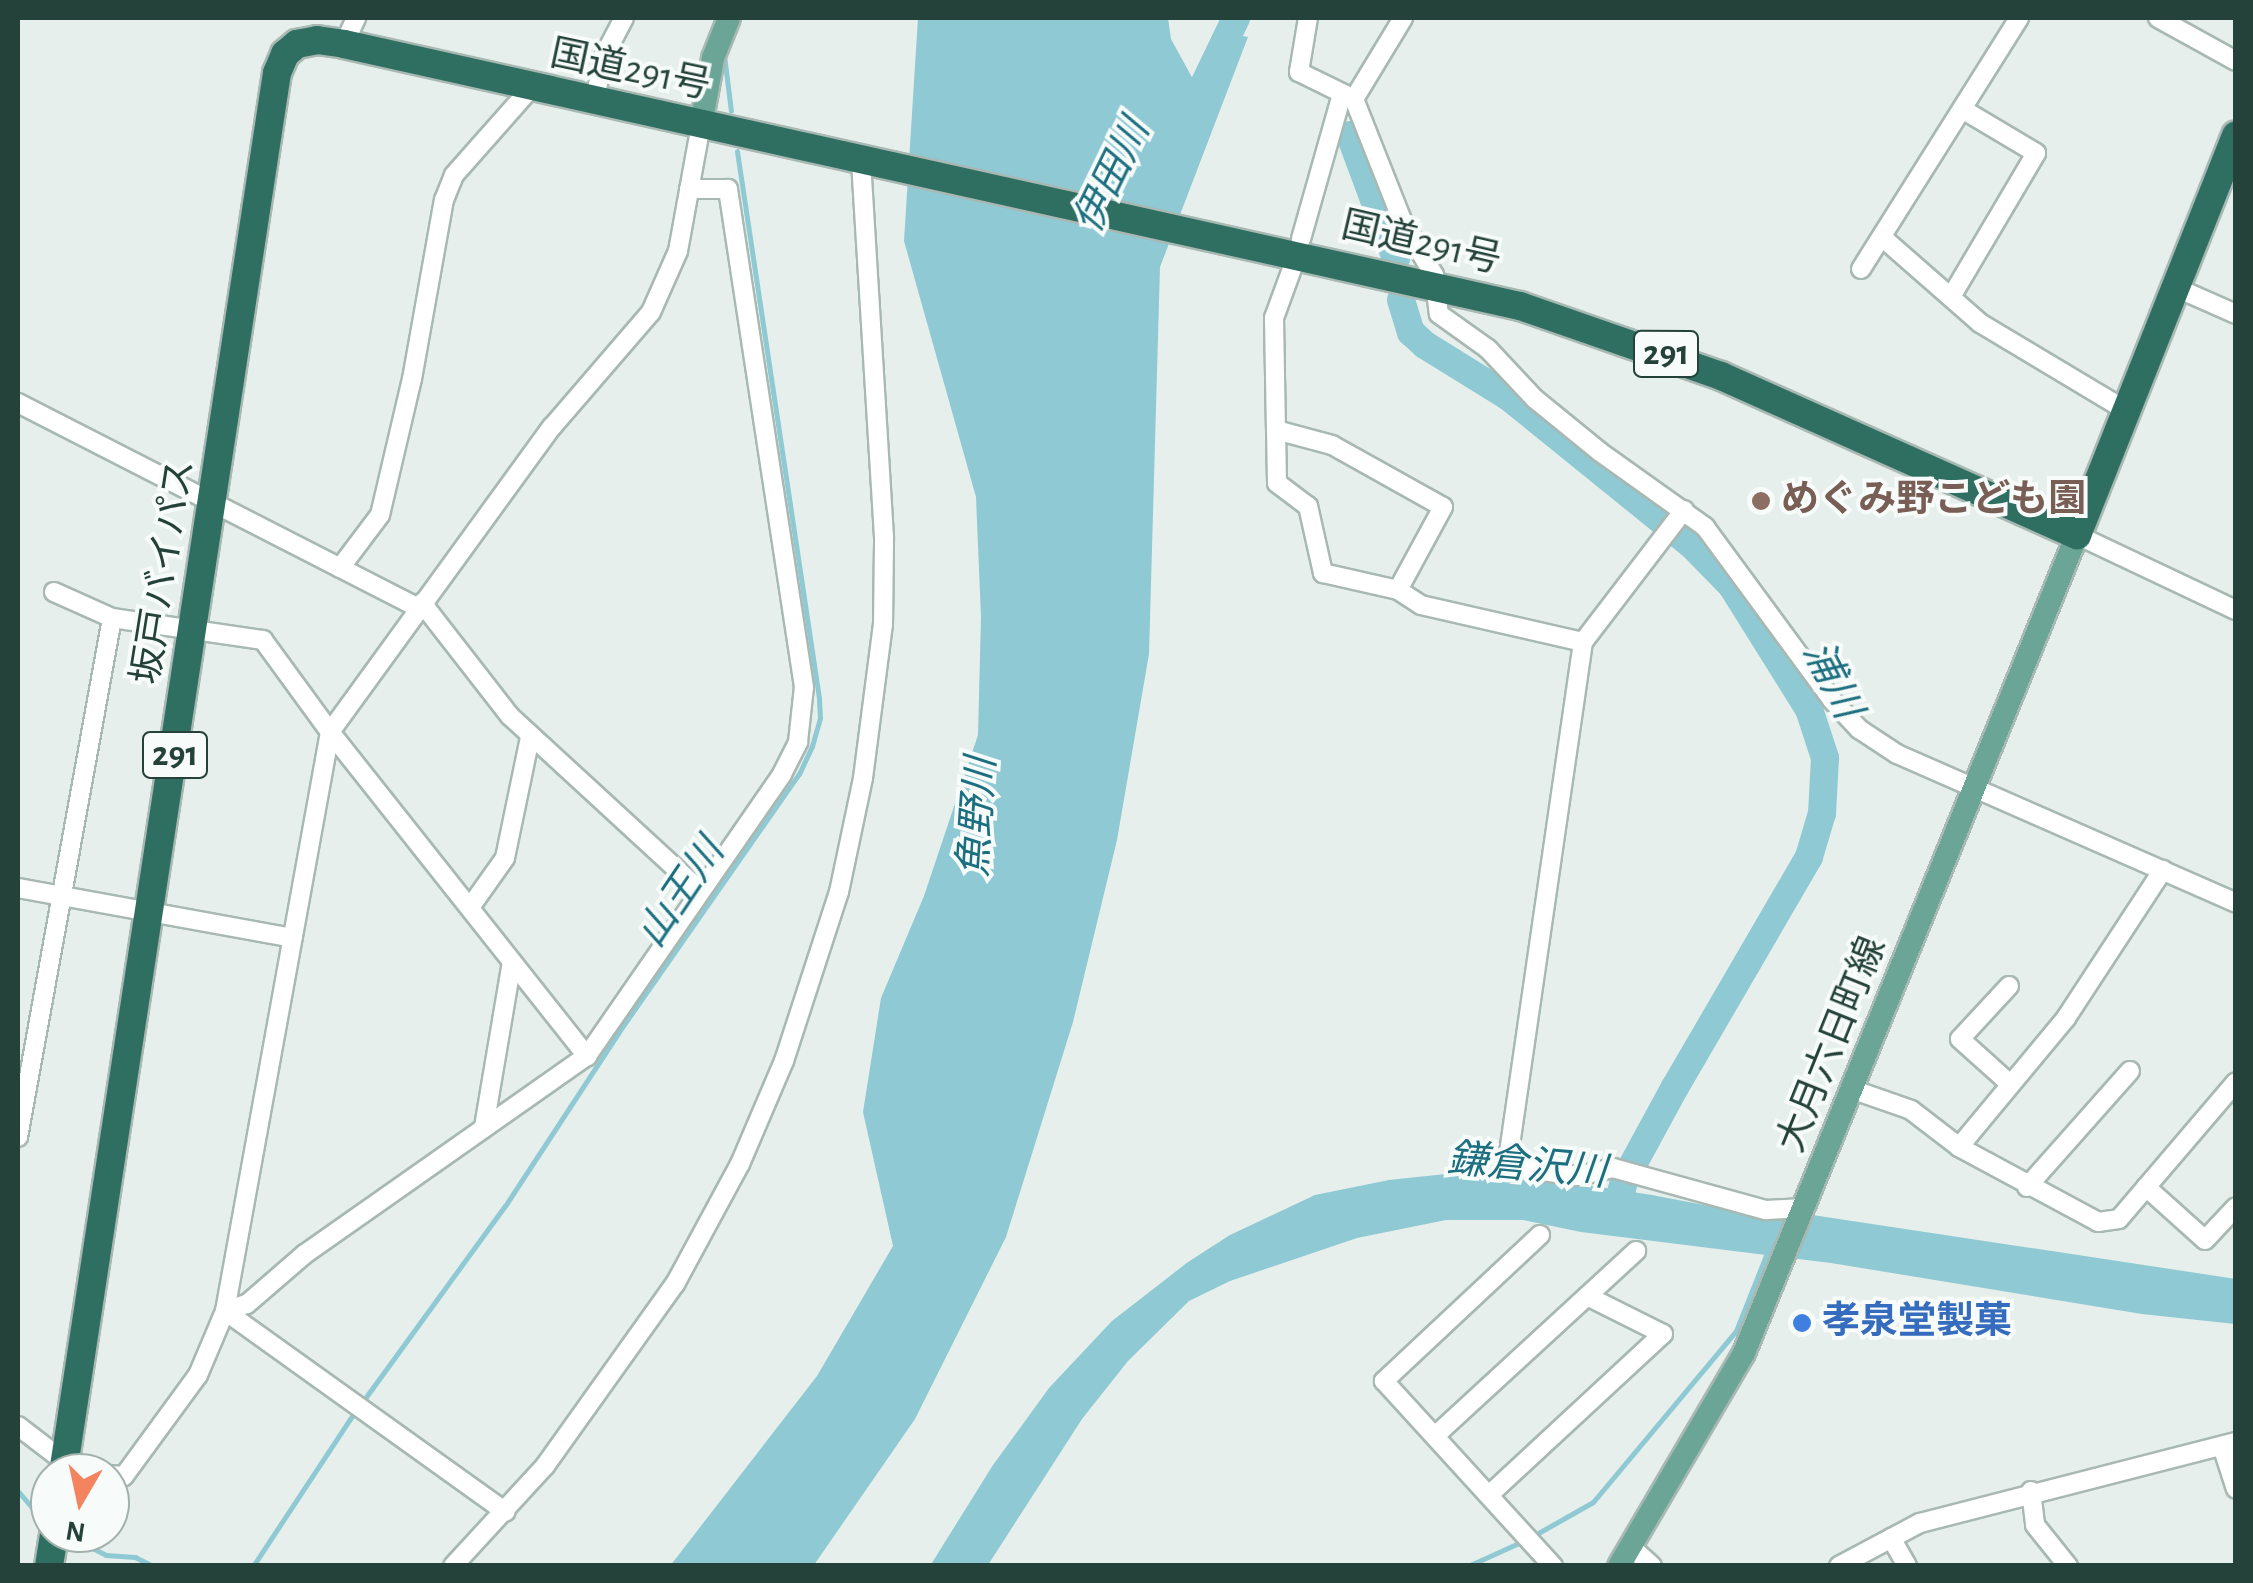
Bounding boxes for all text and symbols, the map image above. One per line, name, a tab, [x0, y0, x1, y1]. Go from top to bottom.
street label: 国道291号	[546, 32, 714, 110]
water label: 伊田川	[1064, 112, 1160, 240]
street label: 国道291号	[1337, 204, 1505, 284]
road number: 291	[1631, 324, 1701, 384]
street label: 坂戸バイパス	[125, 456, 205, 688]
place label: めぐみ野こども園	[1781, 478, 2085, 524]
marker: めぐみ野こども園	[1750, 490, 1772, 512]
water label: 浦川	[1792, 633, 1872, 727]
road number: 291	[140, 725, 210, 785]
water label: 魚野川	[950, 755, 1006, 879]
water label: 山王川	[628, 830, 734, 956]
street label: 大月六日町線	[1769, 931, 1897, 1159]
water label: 鎌倉沢川	[1445, 1135, 1609, 1197]
place label: 孝泉堂製菓	[1822, 1300, 2012, 1346]
marker: 孝泉堂製菓	[1791, 1312, 1813, 1334]
north arrow	[30, 1453, 130, 1553]
text: N	[64, 1515, 87, 1546]

